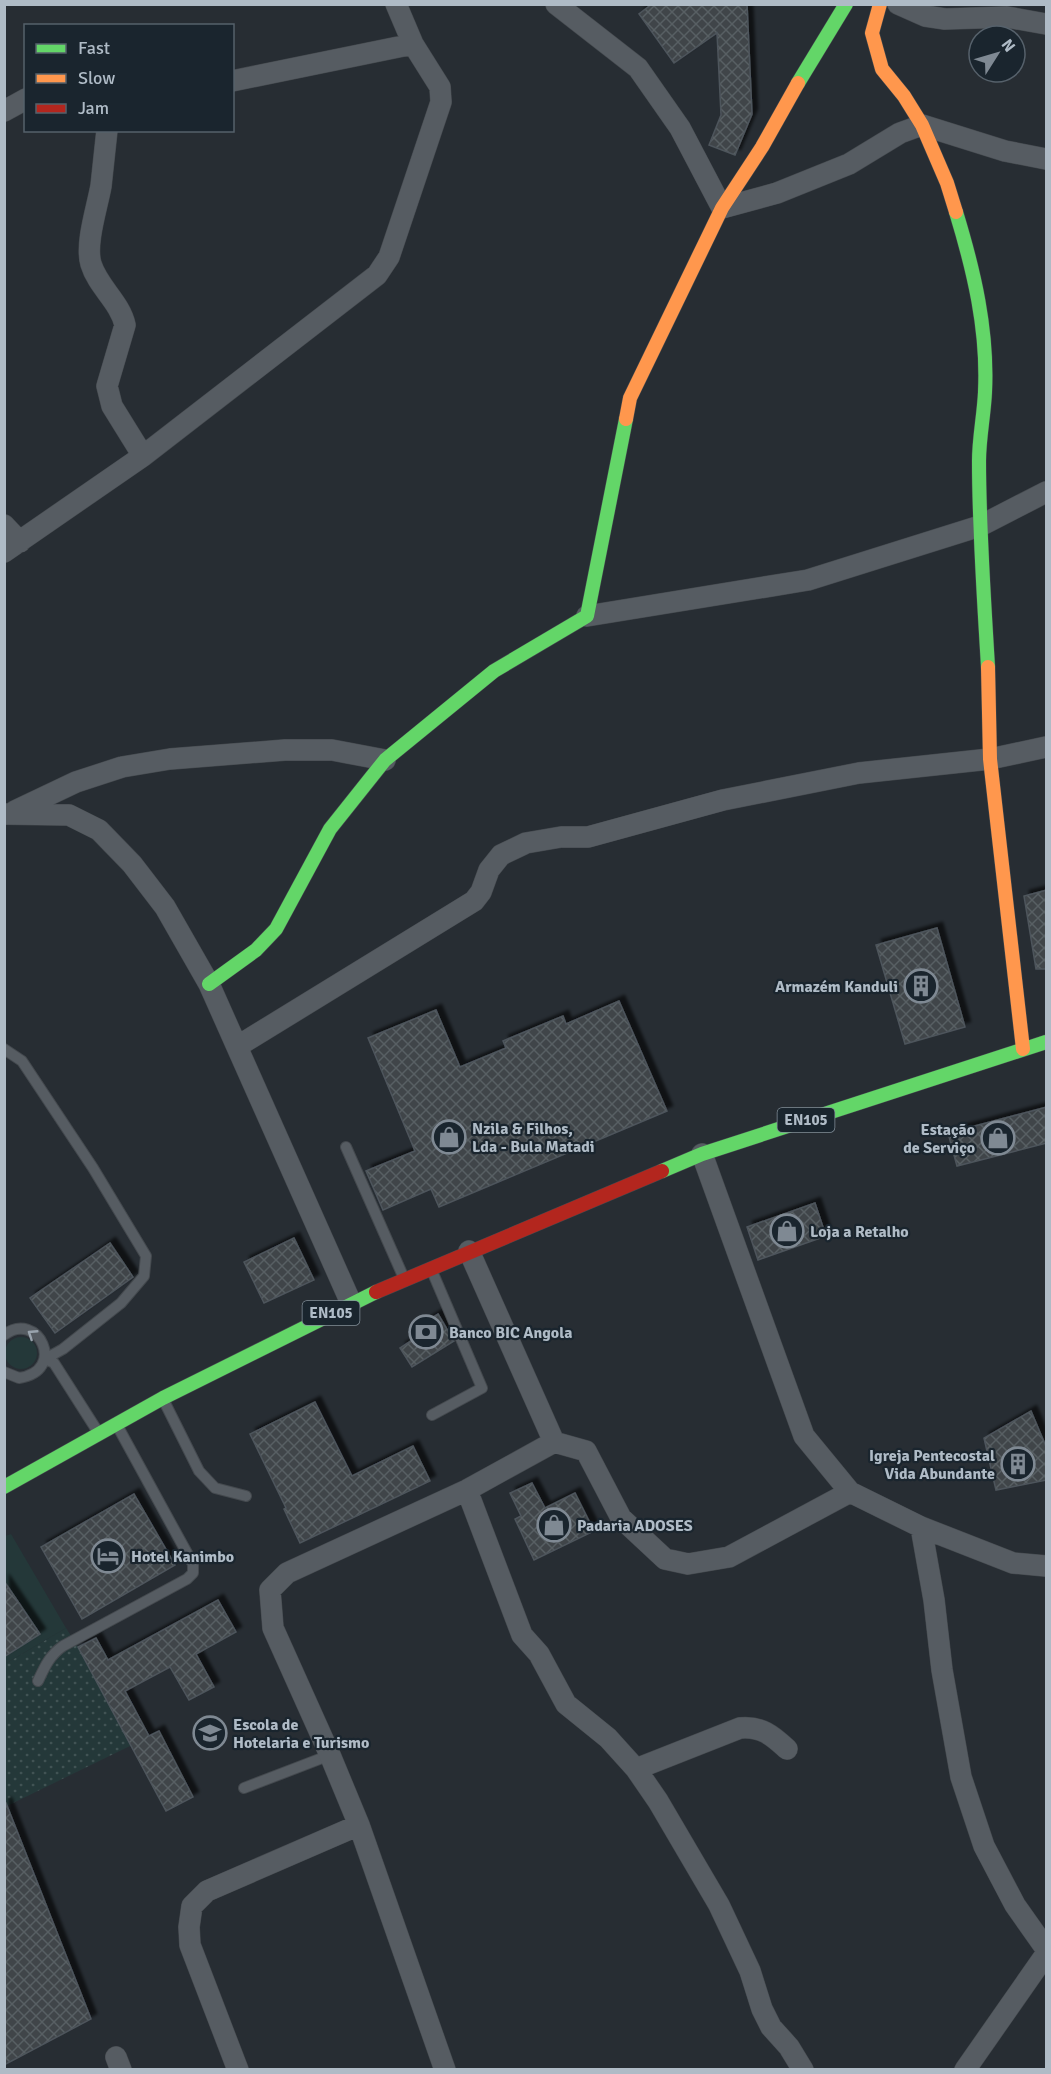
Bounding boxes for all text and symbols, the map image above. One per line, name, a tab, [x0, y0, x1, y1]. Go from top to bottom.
legend	[24, 24, 234, 132]
north arrow	[967, 24, 1027, 84]
text: N	[997, 35, 1020, 56]
text: Fast	[78, 37, 110, 59]
text: Slow	[78, 67, 115, 89]
text: Jam	[78, 97, 109, 119]
building icon: Armazém Kanduli	[903, 968, 939, 1004]
place label: Armazém Kanduli	[775, 977, 898, 997]
road number: EN105	[778, 1108, 834, 1132]
shop icon: Nzila & Filhos, Lda - Bula Matadi	[431, 1119, 467, 1155]
place label: Nzila & Filhos, Lda - Bula Matadi	[472, 1119, 595, 1157]
place label: Estação de Serviço	[903, 1120, 975, 1158]
shop icon: Estação de Serviço	[980, 1120, 1016, 1156]
shop icon: Loja a Retalho	[769, 1213, 805, 1249]
place label: Loja a Retalho	[810, 1222, 909, 1242]
road number: EN105	[302, 1301, 360, 1325]
bank icon: Banco BIC Angola	[408, 1314, 444, 1350]
place label: Banco BIC Angola	[449, 1323, 572, 1343]
one-way arrow	[28, 1331, 39, 1342]
place label: Igreja Pentecostal Vida Abundante	[869, 1446, 995, 1484]
building icon: Igreja Pentecostal Vida Abundante	[1000, 1446, 1036, 1482]
shop icon: Padaria ADOSES	[536, 1507, 572, 1543]
place label: Padaria ADOSES	[577, 1516, 693, 1536]
hotel icon: Hotel Kanimbo	[90, 1538, 126, 1574]
place label: Hotel Kanimbo	[131, 1547, 234, 1567]
school or university icon: Escola de Hotelaria e Turismo	[192, 1715, 228, 1751]
place label: Escola de Hotelaria e Turismo	[233, 1715, 369, 1753]

